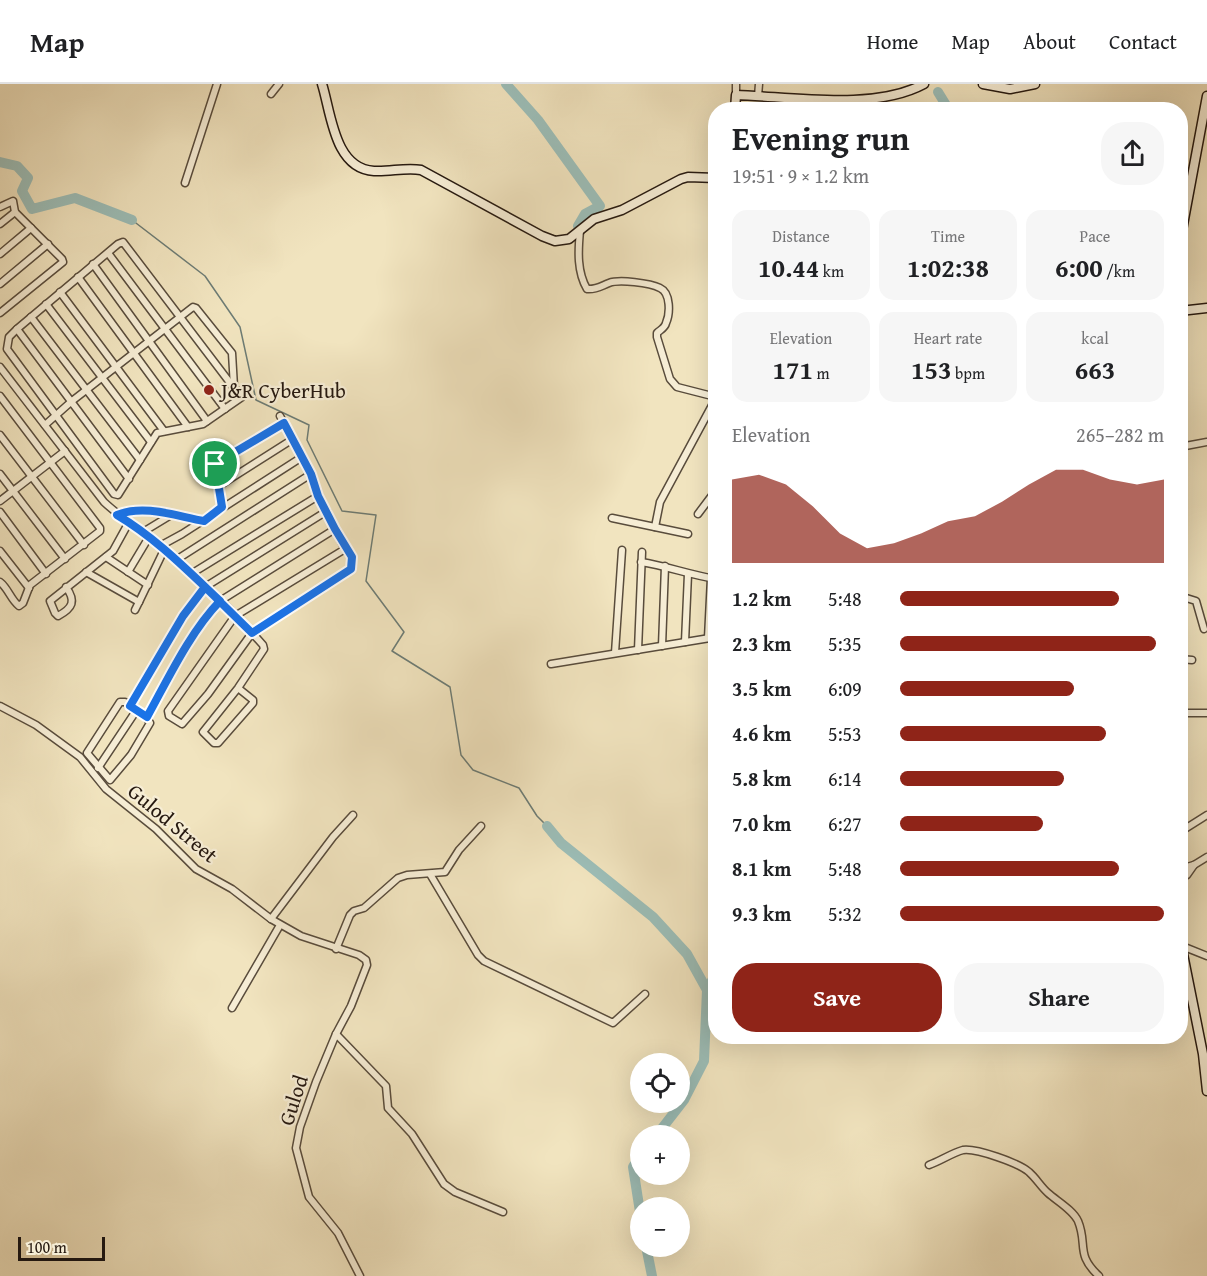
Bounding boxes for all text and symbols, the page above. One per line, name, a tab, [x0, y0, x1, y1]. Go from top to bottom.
text: Map	[30, 21, 84, 62]
text: Home	[867, 26, 918, 57]
text: Map	[951, 26, 990, 57]
text: About	[1023, 26, 1076, 57]
text: Contact	[1109, 26, 1177, 57]
text: Evening run	[732, 114, 909, 162]
button: share	[1101, 122, 1164, 185]
text: 19:51 · 9 × 1.2 km	[732, 161, 869, 190]
text: Distance	[772, 224, 830, 248]
text: Time	[931, 224, 965, 248]
text: Pace	[1080, 224, 1110, 248]
text: 10.44	[758, 248, 819, 287]
text: 1:02:38	[907, 248, 989, 287]
text: 6:00	[1055, 248, 1103, 287]
text: km	[819, 259, 844, 283]
text: /km	[1103, 259, 1135, 283]
text: Elevation	[770, 326, 832, 350]
text: Heart rate	[914, 326, 982, 350]
text: kcal	[1081, 326, 1109, 350]
text: 171	[772, 350, 813, 389]
text: 153	[911, 350, 951, 389]
text: 663	[1075, 350, 1115, 389]
text: m	[813, 361, 830, 385]
text: bpm	[951, 361, 985, 385]
place label: J&R CyberHub	[218, 375, 346, 406]
marker: J&R CyberHub	[202, 383, 216, 397]
text: Elevation	[732, 420, 810, 449]
text: 265–282 m	[1076, 420, 1164, 449]
pin	[189, 438, 240, 489]
icon: arrive	[198, 447, 231, 480]
text: 1.2 km	[732, 584, 791, 613]
text: 5:48	[828, 584, 862, 613]
text: 2.3 km	[732, 629, 791, 658]
text: 5:35	[828, 629, 862, 658]
text: 3.5 km	[732, 674, 791, 703]
text: 6:09	[828, 674, 862, 703]
text: 4.6 km	[732, 719, 791, 748]
text: 5:53	[828, 719, 862, 748]
text: 5.8 km	[732, 764, 791, 793]
text: 6:14	[828, 764, 862, 793]
street label: Gulod Street	[121, 776, 225, 870]
text: 7.0 km	[732, 809, 791, 838]
text: 6:27	[828, 809, 862, 838]
text: 8.1 km	[732, 854, 791, 883]
text: 5:48	[828, 854, 862, 883]
text: 9.3 km	[732, 899, 791, 928]
text: 5:32	[828, 899, 862, 928]
button: Save	[732, 963, 942, 1032]
button: Share	[954, 963, 1164, 1032]
map controls	[630, 1053, 690, 1257]
button: locate	[630, 1053, 690, 1113]
street label: Gulod	[270, 1070, 316, 1129]
button: +	[630, 1125, 690, 1185]
button: −	[630, 1197, 690, 1257]
scale bar	[18, 1234, 105, 1262]
text: 100 m	[27, 1235, 67, 1259]

